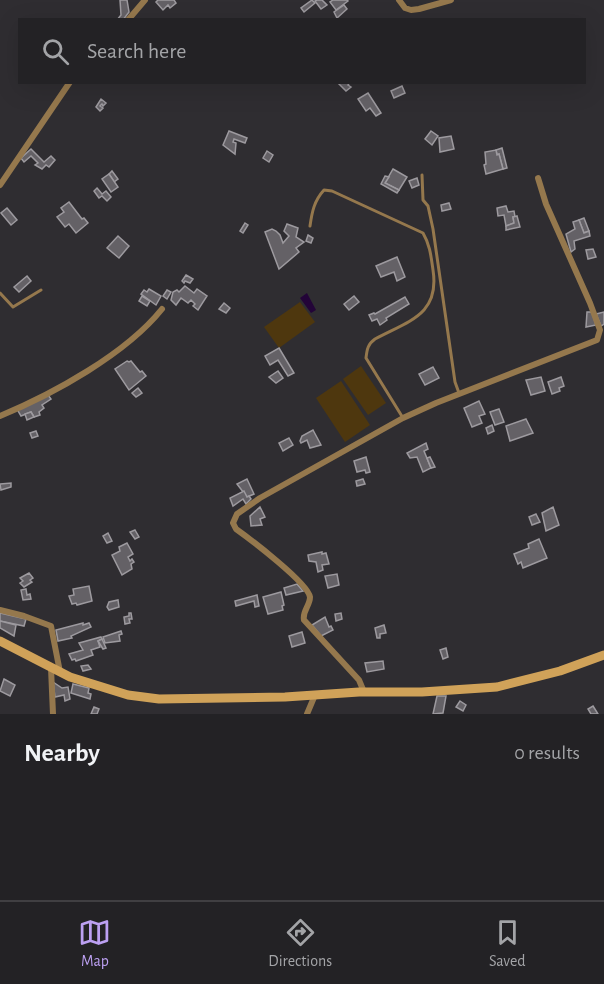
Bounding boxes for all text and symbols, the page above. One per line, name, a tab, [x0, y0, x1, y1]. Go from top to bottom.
search box	[18, 18, 586, 84]
icon: search	[39, 35, 72, 68]
text: Search here	[87, 40, 186, 62]
text: Nearby	[24, 740, 100, 766]
text: 0 results	[514, 743, 580, 763]
tab: Map	[78, 916, 111, 971]
tab: Directions	[268, 916, 332, 971]
tab: Saved	[489, 916, 526, 971]

